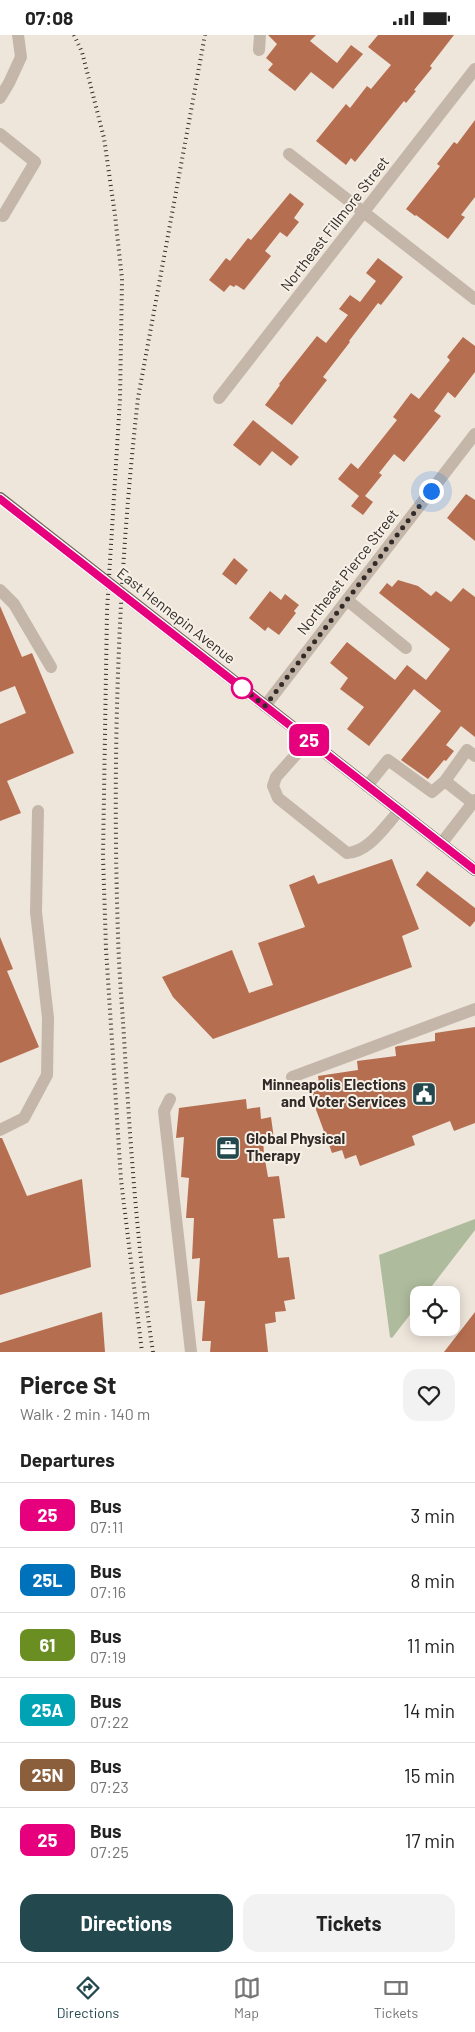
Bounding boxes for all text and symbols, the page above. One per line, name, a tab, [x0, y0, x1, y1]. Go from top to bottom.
text: 07:08	[25, 6, 73, 29]
street label: Northeast Fillmore Street	[276, 153, 392, 294]
your location	[419, 479, 444, 504]
street label: Northeast Pierce Street	[293, 505, 402, 638]
street label: East Hennepin Avenue	[114, 563, 239, 667]
unlabelled marker	[231, 677, 253, 699]
line badge: 25	[286, 724, 332, 756]
text: 25	[299, 729, 319, 751]
place label: Minneapolis Elections and Voter Services	[262, 1075, 406, 1110]
public building icon: Minneapolis Elections and Voter Services	[411, 1081, 437, 1107]
place label: Global Physical Therapy	[246, 1129, 345, 1164]
office icon: Global Physical Therapy	[215, 1135, 241, 1161]
map controls	[410, 1286, 460, 1336]
button: locate	[410, 1286, 460, 1336]
button: heart	[403, 1369, 455, 1421]
text: Pierce St	[20, 1370, 116, 1399]
text: Walk · 2 min · 140 m	[20, 1404, 150, 1423]
text: Departures	[20, 1448, 115, 1471]
text: Bus	[90, 1494, 122, 1517]
text: 25	[38, 1504, 57, 1526]
text: 3 min	[411, 1504, 455, 1527]
text: 07:11	[90, 1517, 123, 1536]
text: Bus	[90, 1559, 122, 1582]
text: 25L	[32, 1569, 63, 1591]
text: 8 min	[411, 1569, 455, 1592]
text: 07:16	[90, 1582, 126, 1601]
text: Bus	[90, 1624, 122, 1647]
text: 61	[40, 1634, 55, 1656]
text: 11 min	[407, 1634, 455, 1657]
text: 07:19	[90, 1647, 126, 1666]
text: Bus	[90, 1689, 122, 1712]
text: 25A	[32, 1699, 63, 1721]
text: 14 min	[403, 1699, 455, 1722]
text: 07:22	[90, 1712, 129, 1731]
text: Bus	[90, 1754, 122, 1777]
text: 25N	[32, 1764, 63, 1786]
text: 15 min	[404, 1764, 455, 1787]
text: 07:23	[90, 1777, 129, 1796]
text: Bus	[90, 1819, 122, 1842]
text: 25	[38, 1829, 57, 1851]
text: 17 min	[405, 1829, 455, 1852]
text: 07:25	[90, 1842, 129, 1861]
button: Directions	[20, 1894, 233, 1952]
button: Tickets	[243, 1894, 455, 1952]
tab: Directions	[57, 1974, 119, 2021]
tab: Map	[233, 1974, 261, 2021]
tab: Tickets	[374, 1974, 418, 2021]

